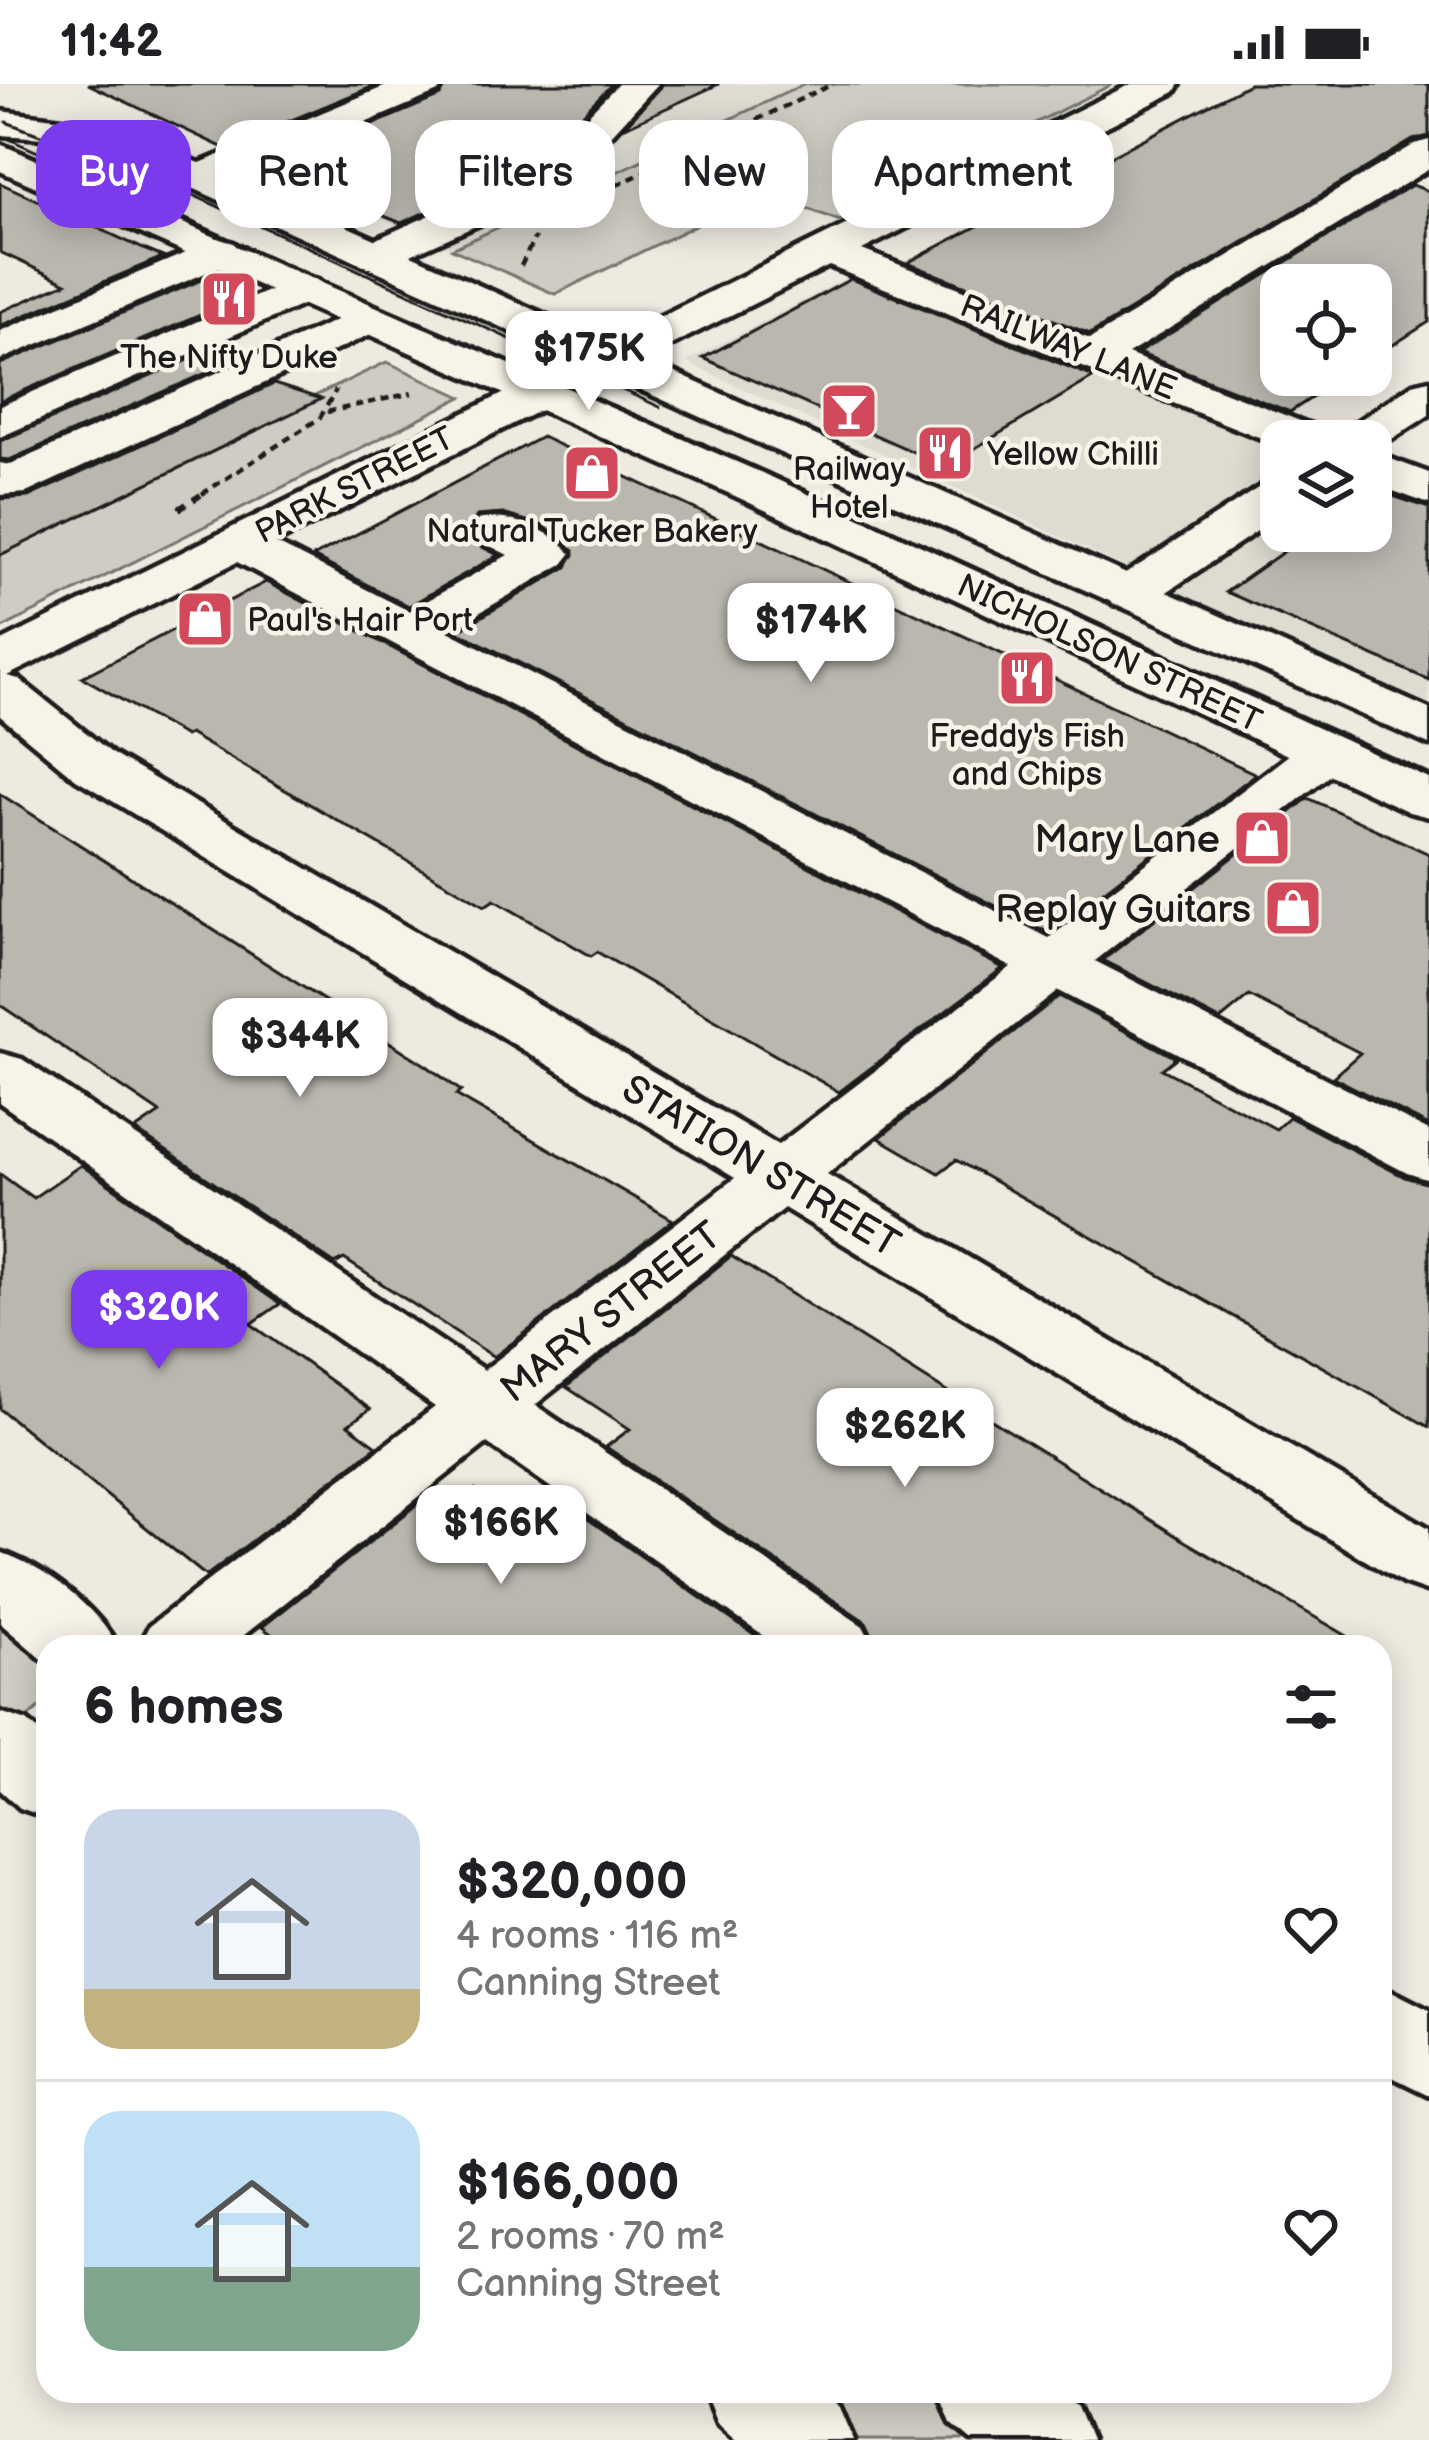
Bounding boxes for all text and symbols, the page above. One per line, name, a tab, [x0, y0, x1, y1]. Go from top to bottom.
text: 11:42	[60, 15, 162, 70]
chip: Buy	[36, 120, 191, 228]
chip: Rent	[215, 120, 391, 228]
chip: Filters	[415, 120, 615, 228]
chip: New	[639, 120, 808, 228]
chip: Apartment	[832, 120, 1114, 228]
map controls	[1260, 264, 1392, 552]
button: locate	[1260, 264, 1392, 396]
restaurant icon: The Nifty Duke	[198, 268, 260, 330]
street label: RAILWAY LANE	[954, 286, 1182, 409]
pin: $175K	[505, 311, 673, 413]
text: $175K	[533, 326, 645, 373]
place label: The Nifty Duke	[120, 338, 338, 378]
bar icon: Railway Hotel	[818, 380, 880, 442]
street label: PARK STREET	[249, 418, 461, 553]
button: layers	[1260, 420, 1392, 552]
restaurant icon: Yellow Chilli	[914, 422, 976, 484]
place label: Yellow Chilli	[986, 435, 1159, 475]
shop icon: Natural Tucker Bakery	[561, 442, 623, 504]
place label: Railway Hotel	[793, 450, 905, 528]
place label: Natural Tucker Bakery	[426, 512, 758, 552]
street label: NICHOLSON STREET	[951, 566, 1268, 742]
pin: $174K	[727, 583, 895, 685]
shop icon: Paul's Hair Port	[174, 588, 236, 650]
text: $174K	[754, 598, 868, 645]
place label: Paul's Hair Port	[247, 601, 473, 641]
restaurant icon: Freddy's Fish and Chips	[996, 647, 1058, 709]
place label: Freddy's Fish and Chips	[929, 717, 1125, 795]
shop icon: Mary Lane	[1231, 807, 1293, 869]
place label: Mary Lane	[1034, 817, 1220, 864]
shop icon: Replay Guitars	[1262, 877, 1324, 939]
place label: Replay Guitars	[995, 887, 1251, 934]
pin: $344K	[216, 998, 384, 1100]
text: $344K	[240, 1013, 360, 1060]
street label: STATION STREET	[613, 1066, 908, 1269]
street label: MARY STREET	[492, 1212, 731, 1414]
pin: $320K	[75, 1270, 243, 1372]
text: $320K	[98, 1285, 220, 1332]
pin: $262K	[821, 1388, 989, 1490]
text: $262K	[844, 1403, 966, 1450]
pin: $166K	[417, 1485, 585, 1587]
text: $166K	[443, 1500, 559, 1547]
icon: filters	[1278, 1674, 1344, 1740]
text: 6 homes	[84, 1677, 284, 1738]
text: $320,000	[456, 1852, 687, 1913]
icon: home	[180, 1857, 324, 2001]
icon: heart	[1278, 1896, 1344, 1962]
text: 4 rooms · 116 m²	[456, 1913, 739, 1960]
text: Canning Street	[456, 1960, 720, 2007]
text: $166,000	[456, 2153, 680, 2214]
icon: home	[180, 2159, 324, 2303]
icon: heart	[1278, 2198, 1344, 2264]
text: 2 rooms · 70 m²	[456, 2214, 725, 2261]
text: Canning Street	[456, 2261, 720, 2308]

